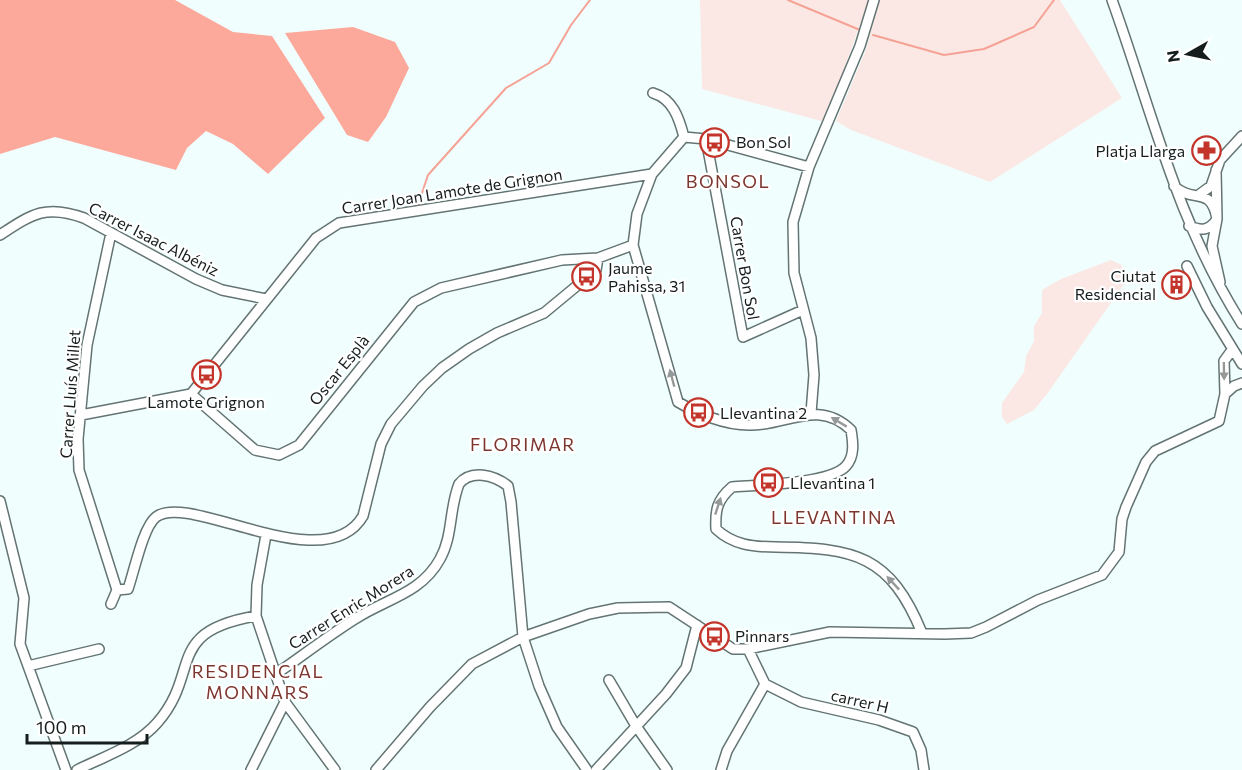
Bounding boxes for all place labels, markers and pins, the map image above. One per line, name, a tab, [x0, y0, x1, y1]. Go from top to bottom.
bus stop icon: Bon Sol	[699, 126, 731, 158]
place label: Bon Sol	[736, 132, 791, 151]
pharmacy icon: Platja Llarga	[1190, 135, 1222, 167]
place label: Platja Llarga	[1096, 141, 1185, 160]
place label: Jaume Pahissa, 31	[608, 258, 685, 295]
bus stop icon: Jaume Pahissa, 31	[571, 261, 603, 293]
place label: Ciutat Residencial	[1075, 266, 1156, 303]
building icon: Ciutat Residencial	[1161, 269, 1193, 301]
bus stop icon: Lamote Grignon	[190, 358, 222, 390]
place label: Lamote Grignon	[147, 392, 265, 411]
bus stop icon: Llevantina 2	[683, 397, 715, 429]
place label: Llevantina 2	[720, 403, 807, 422]
bus stop icon: Llevantina 1	[753, 467, 785, 499]
place label: Llevantina 1	[790, 473, 875, 492]
bus stop icon: Pinnars	[698, 620, 730, 652]
place label: Pinnars	[735, 626, 789, 645]

